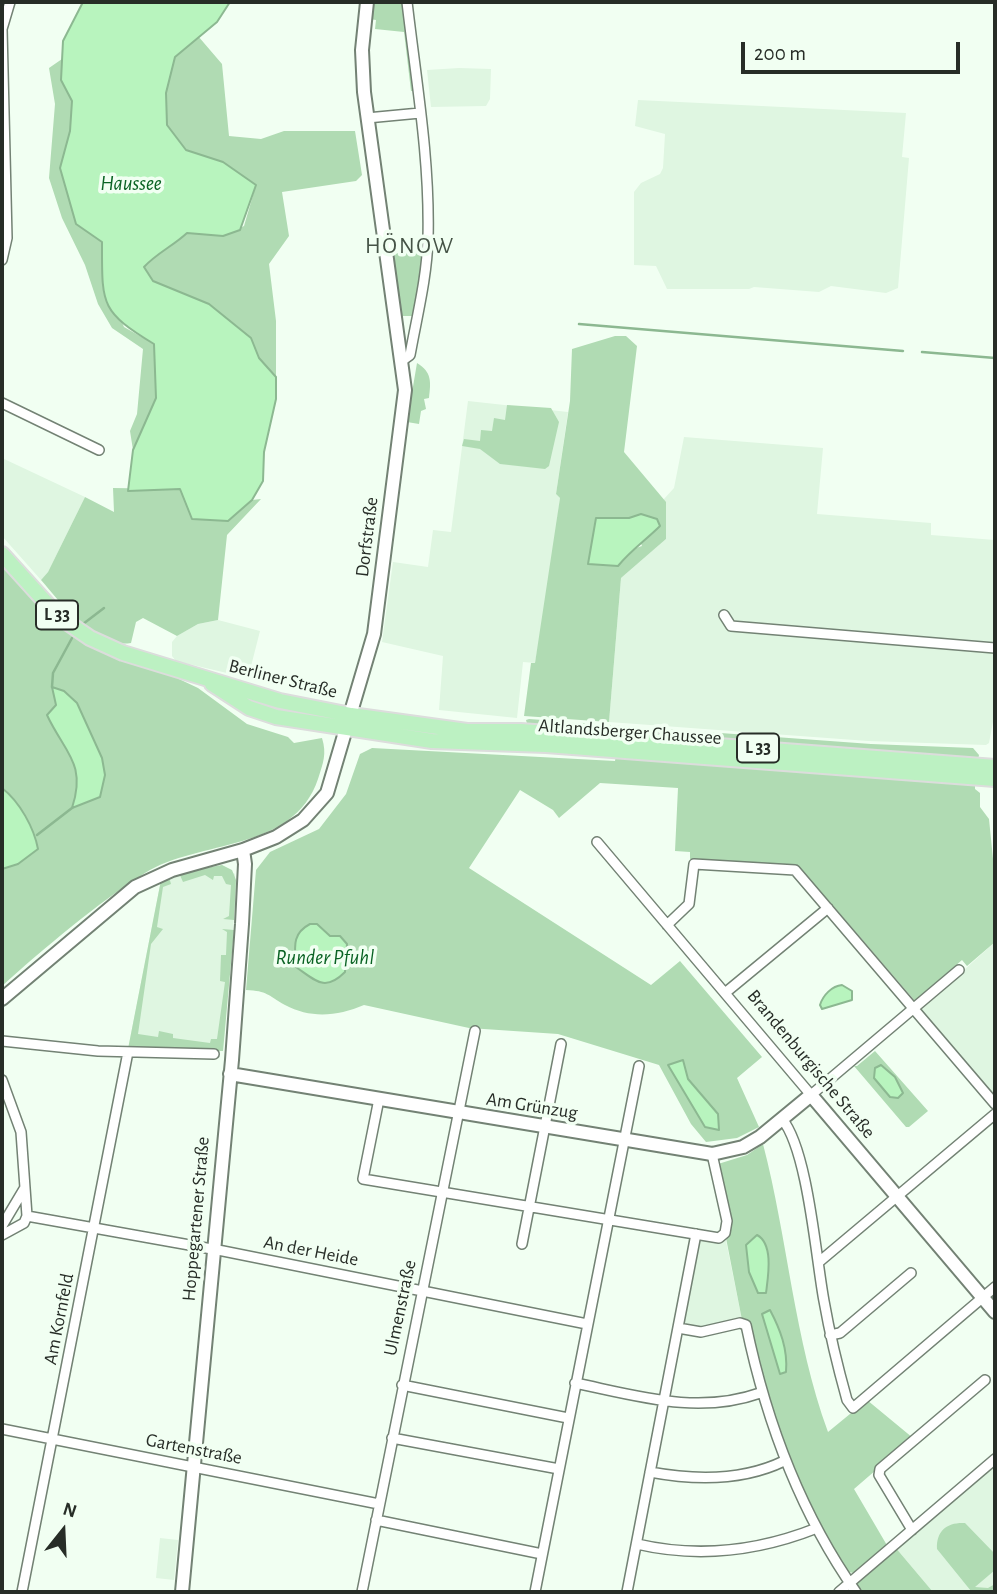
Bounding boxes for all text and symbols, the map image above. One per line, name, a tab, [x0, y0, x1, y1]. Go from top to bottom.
scale bar	[745, 28, 964, 72]
text: 200 m	[754, 43, 806, 64]
water label: Haussee	[100, 171, 162, 197]
district label: HÖNOW	[366, 232, 454, 260]
street label: Dorfstraße	[351, 496, 383, 578]
road number: L 33	[36, 600, 78, 630]
street label: Berliner Straße	[226, 655, 340, 703]
street label: Altlandsberger Chaussee	[538, 714, 722, 750]
road number: L 33	[737, 734, 779, 762]
water label: Runder Pfuhl	[276, 945, 374, 971]
street label: Brandenburgische Straße	[742, 985, 880, 1143]
street label: Am Grünzug	[485, 1088, 579, 1124]
street label: Hoppegartener Straße	[177, 1136, 215, 1302]
street label: An der Heide	[262, 1231, 360, 1271]
street label: Ulmenstraße	[379, 1258, 421, 1358]
street label: Am Kornfeld	[39, 1271, 79, 1367]
street label: Gartenstraße	[144, 1429, 244, 1469]
north arrow	[28, 1496, 98, 1566]
text: N	[60, 1499, 79, 1522]

